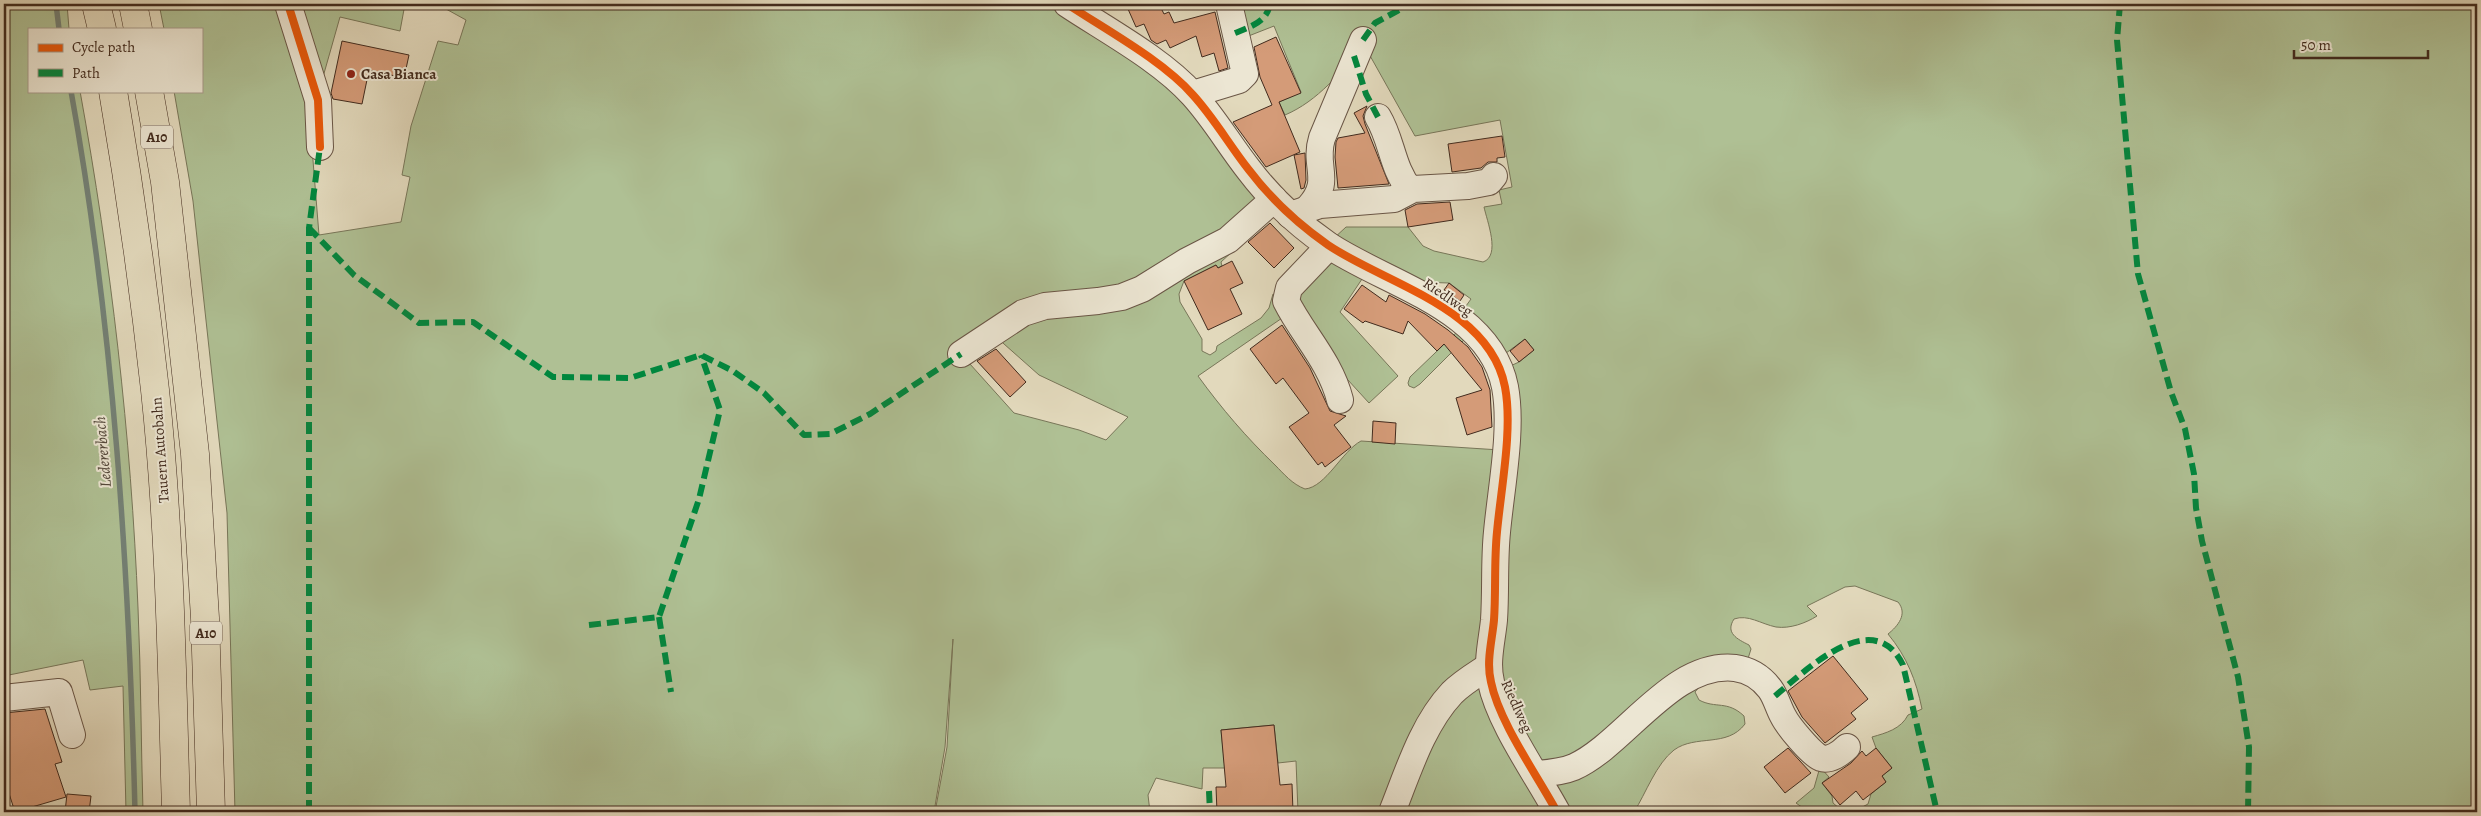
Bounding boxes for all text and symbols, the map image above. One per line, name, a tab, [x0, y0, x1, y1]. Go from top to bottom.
legend	[28, 28, 202, 92]
scale bar	[2294, 28, 2427, 60]
text: 50 m	[2301, 35, 2331, 55]
text: Cycle path	[72, 37, 135, 57]
text: Path	[72, 63, 100, 83]
place label: Casa Bianca	[361, 64, 437, 84]
marker: Casa Bianca	[345, 68, 357, 80]
road number: A10	[141, 125, 173, 148]
street label: Riedlweg	[1419, 273, 1477, 321]
street label: Tauern Autobahn	[146, 396, 174, 504]
water label: Ledererbach	[89, 415, 117, 488]
road number: A10	[190, 622, 222, 644]
street label: Riedlweg	[1496, 676, 1538, 736]

